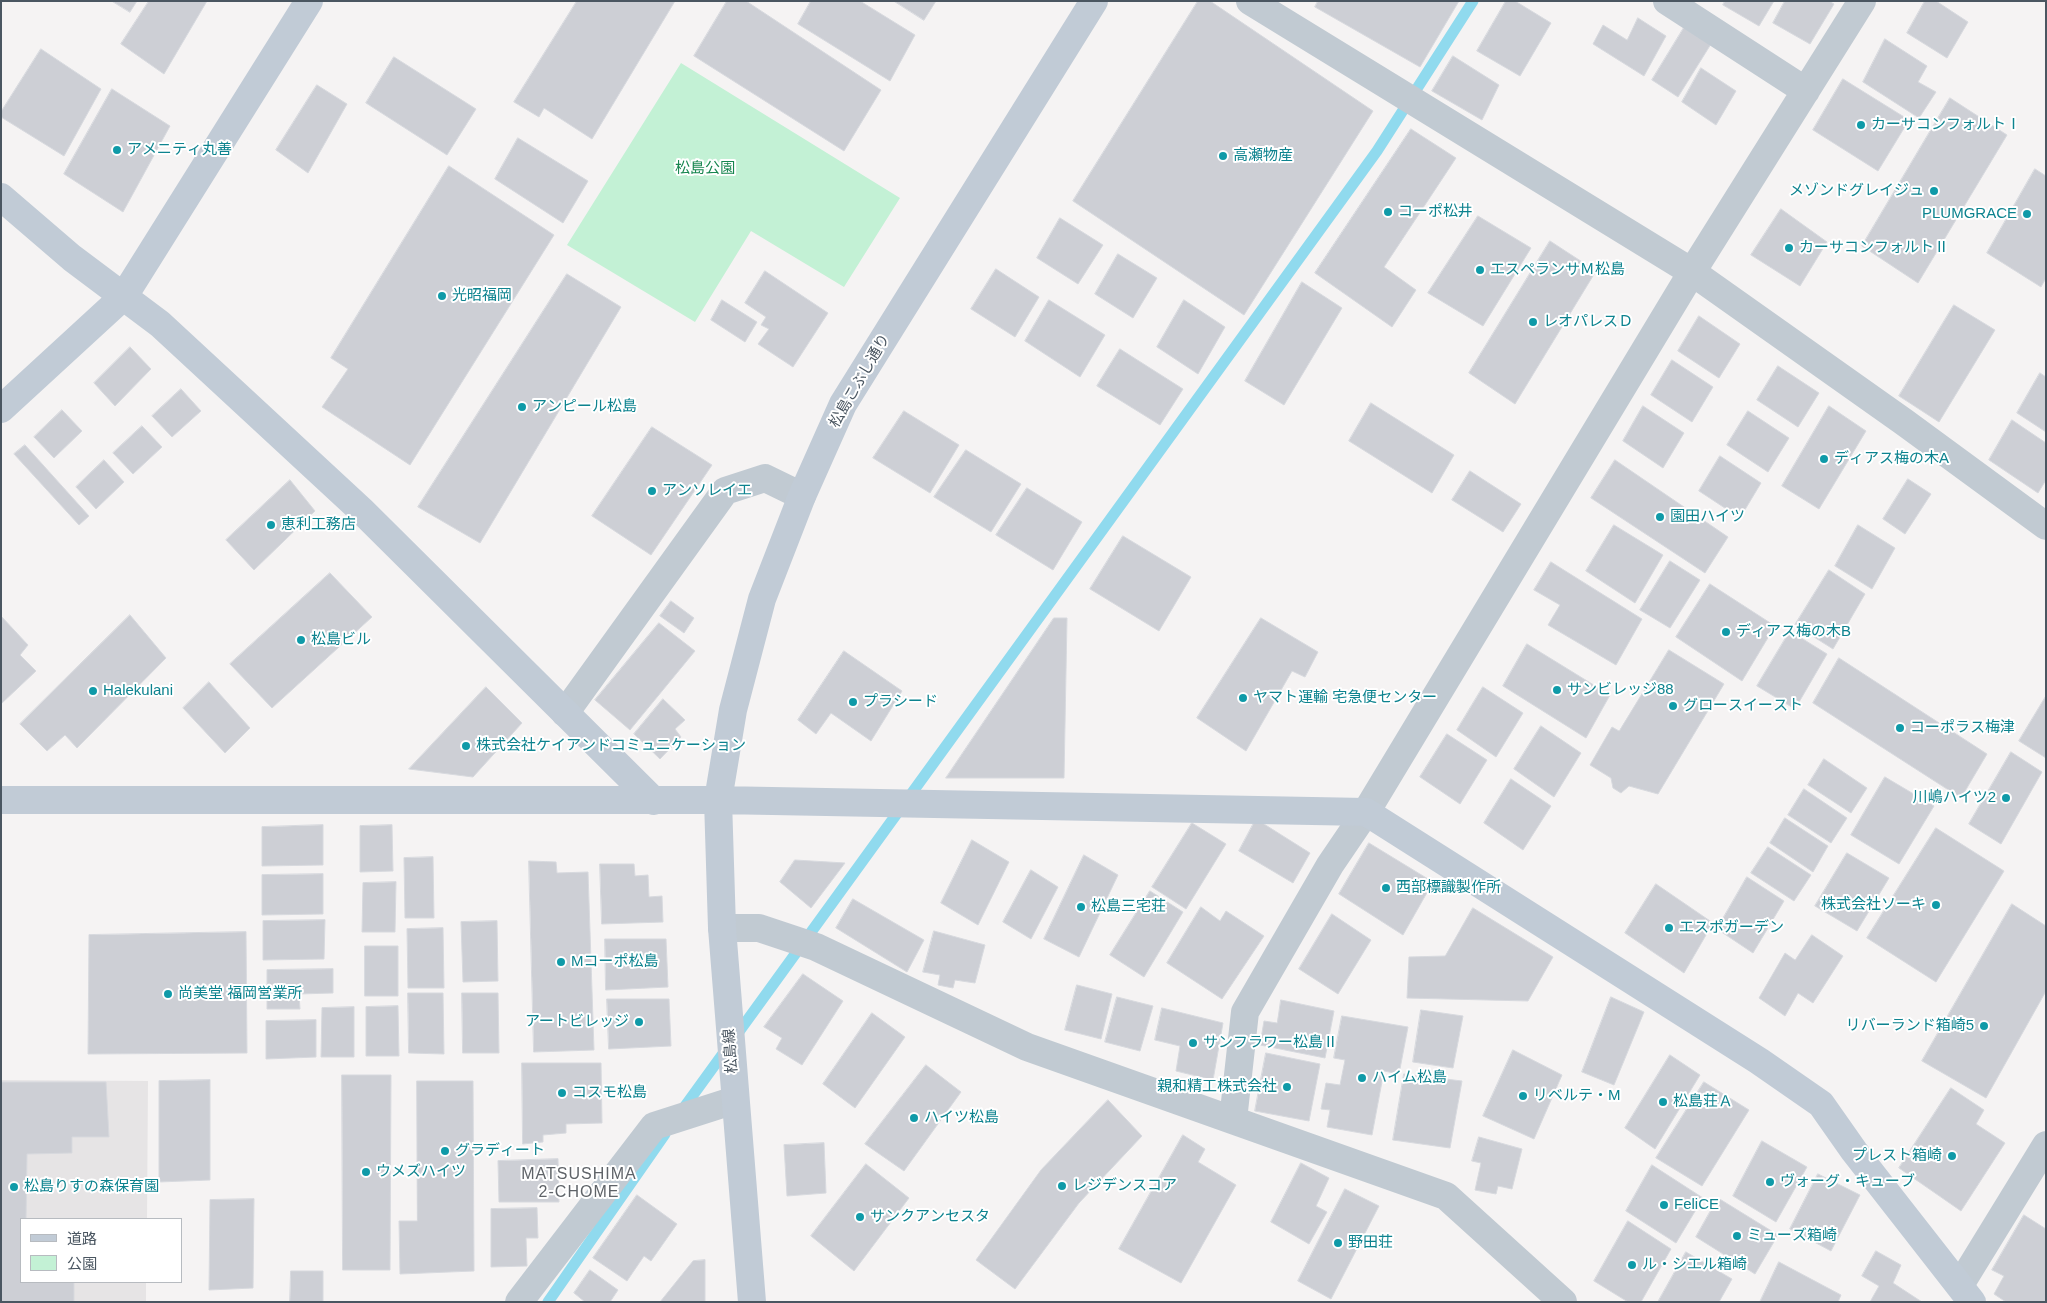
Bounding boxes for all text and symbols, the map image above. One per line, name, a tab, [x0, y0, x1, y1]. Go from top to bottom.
place label: カーサコンフォルトⅠ	[1871, 116, 2021, 134]
marker: カーサコンフォルトⅠ	[1855, 119, 1867, 131]
place label: アメニティ丸善	[127, 141, 232, 159]
marker: アメニティ丸善	[111, 144, 123, 156]
place label: 高瀬物産	[1233, 147, 1293, 165]
marker: 高瀬物産	[1217, 150, 1229, 162]
park label: 松島公園	[675, 160, 735, 178]
place label: メゾンドグレイジュ	[1789, 182, 1924, 200]
marker: メゾンドグレイジュ	[1928, 185, 1940, 197]
place label: コーポ松井	[1398, 203, 1473, 221]
place label: PLUMGRACE	[1922, 205, 2017, 223]
marker: コーポ松井	[1382, 206, 1394, 218]
marker: PLUMGRACE	[2021, 208, 2033, 220]
place label: カーサコンフォルトⅡ	[1799, 239, 1949, 257]
marker: カーサコンフォルトⅡ	[1783, 242, 1795, 254]
place label: エスペランサＭ松島	[1490, 261, 1625, 279]
marker: エスペランサＭ松島	[1474, 264, 1486, 276]
place label: 光昭福岡	[452, 287, 512, 305]
marker: 光昭福岡	[436, 290, 448, 302]
place label: レオパレスＤ	[1543, 313, 1633, 331]
marker: レオパレスＤ	[1527, 316, 1539, 328]
street label: 松島こぶし通り	[826, 331, 894, 431]
place label: アンピール松島	[532, 398, 637, 416]
marker: アンピール松島	[516, 401, 528, 413]
place label: ディアス梅の木A	[1834, 450, 1949, 468]
marker: ディアス梅の木A	[1818, 453, 1830, 465]
place label: アンソレイエ	[662, 482, 752, 500]
marker: アンソレイエ	[646, 485, 658, 497]
place label: 園田ハイツ	[1670, 508, 1745, 526]
marker: 園田ハイツ	[1654, 511, 1666, 523]
place label: 恵利工務店	[281, 516, 356, 534]
marker: 恵利工務店	[265, 519, 277, 531]
place label: ディアス梅の木B	[1736, 623, 1851, 641]
marker: ディアス梅の木B	[1720, 626, 1732, 638]
place label: 松島ビル	[311, 631, 371, 649]
marker: 松島ビル	[295, 634, 307, 646]
place label: サンビレッジ88	[1567, 681, 1674, 699]
place label: Halekulani	[103, 682, 173, 700]
marker: サンビレッジ88	[1551, 684, 1563, 696]
marker: Halekulani	[87, 685, 99, 697]
place label: ヤマト運輸 宅急便センター	[1253, 689, 1437, 707]
marker: ヤマト運輸 宅急便センター	[1237, 692, 1249, 704]
place label: プラシード	[863, 693, 938, 711]
marker: プラシード	[847, 696, 859, 708]
place label: グロースイースト	[1683, 697, 1803, 715]
marker: グロースイースト	[1667, 700, 1679, 712]
place label: コーポラス梅津	[1910, 719, 2015, 737]
marker: コーポラス梅津	[1894, 722, 1906, 734]
place label: 株式会社ケイアンドコミュニケーション	[476, 737, 746, 755]
marker: 株式会社ケイアンドコミュニケーション	[460, 740, 472, 752]
place label: 川嶋ハイツ2	[1913, 789, 1996, 807]
marker: 川嶋ハイツ2	[2000, 792, 2012, 804]
place label: 西部標識製作所	[1396, 879, 1501, 897]
marker: 西部標識製作所	[1380, 882, 1392, 894]
place label: 株式会社ソーキ	[1821, 896, 1926, 914]
place label: 松島三宅荘	[1091, 898, 1166, 916]
marker: 株式会社ソーキ	[1930, 899, 1942, 911]
marker: 松島三宅荘	[1075, 901, 1087, 913]
place label: エスポガーデン	[1679, 919, 1784, 937]
marker: エスポガーデン	[1663, 922, 1675, 934]
place label: Mコーポ松島	[571, 953, 658, 971]
marker: Mコーポ松島	[555, 956, 567, 968]
place label: 尚美堂 福岡営業所	[178, 985, 302, 1003]
marker: 尚美堂 福岡営業所	[162, 988, 174, 1000]
place label: アートビレッジ	[525, 1013, 629, 1031]
marker: アートビレッジ	[633, 1016, 645, 1028]
place label: リバーランド箱崎5	[1846, 1017, 1974, 1035]
marker: リバーランド箱崎5	[1978, 1020, 1990, 1032]
street label: 松島線	[720, 1028, 742, 1074]
place label: サンフラワー松島Ⅱ	[1203, 1034, 1338, 1052]
marker: サンフラワー松島Ⅱ	[1187, 1037, 1199, 1049]
place label: ハイム松島	[1372, 1069, 1447, 1087]
marker: ハイム松島	[1356, 1072, 1368, 1084]
place label: 親和精工株式会社	[1157, 1078, 1277, 1096]
marker: 親和精工株式会社	[1281, 1081, 1293, 1093]
place label: コスモ松島	[572, 1084, 647, 1102]
marker: コスモ松島	[556, 1087, 568, 1099]
place label: リベルテ・M	[1533, 1087, 1620, 1105]
marker: リベルテ・M	[1517, 1090, 1529, 1102]
place label: 松島荘Ａ	[1673, 1093, 1733, 1111]
marker: 松島荘Ａ	[1657, 1096, 1669, 1108]
place label: ハイツ松島	[924, 1109, 999, 1127]
marker: ハイツ松島	[908, 1112, 920, 1124]
place label: グラディート	[455, 1142, 545, 1160]
marker: グラディート	[439, 1145, 451, 1157]
place label: プレスト箱崎	[1852, 1147, 1942, 1165]
marker: プレスト箱崎	[1946, 1150, 1958, 1162]
place label: ウメズハイツ	[376, 1163, 466, 1181]
district label: MATSUSHIMA 2-CHOME	[520, 1165, 638, 1203]
marker: ウメズハイツ	[360, 1166, 372, 1178]
place label: ヴォーグ・キューブ	[1780, 1173, 1915, 1191]
marker: ヴォーグ・キューブ	[1764, 1176, 1776, 1188]
place label: レジデンスコア	[1072, 1177, 1177, 1195]
place label: 松島りすの森保育園	[24, 1178, 159, 1196]
marker: レジデンスコア	[1056, 1180, 1068, 1192]
marker: 松島りすの森保育園	[8, 1181, 20, 1193]
place label: FeliCE	[1674, 1196, 1719, 1214]
marker: FeliCE	[1658, 1199, 1670, 1211]
place label: サンクアンセスタ	[870, 1208, 990, 1226]
marker: サンクアンセスタ	[854, 1211, 866, 1223]
legend	[20, 1218, 182, 1283]
place label: ミューズ箱崎	[1747, 1227, 1837, 1245]
text: 道路	[67, 1230, 97, 1247]
marker: ミューズ箱崎	[1731, 1230, 1743, 1242]
place label: 野田荘	[1348, 1234, 1393, 1252]
marker: 野田荘	[1332, 1237, 1344, 1249]
text: 公園	[67, 1255, 97, 1272]
place label: ル・シエル箱崎	[1642, 1256, 1747, 1274]
marker: ル・シエル箱崎	[1626, 1259, 1638, 1271]

